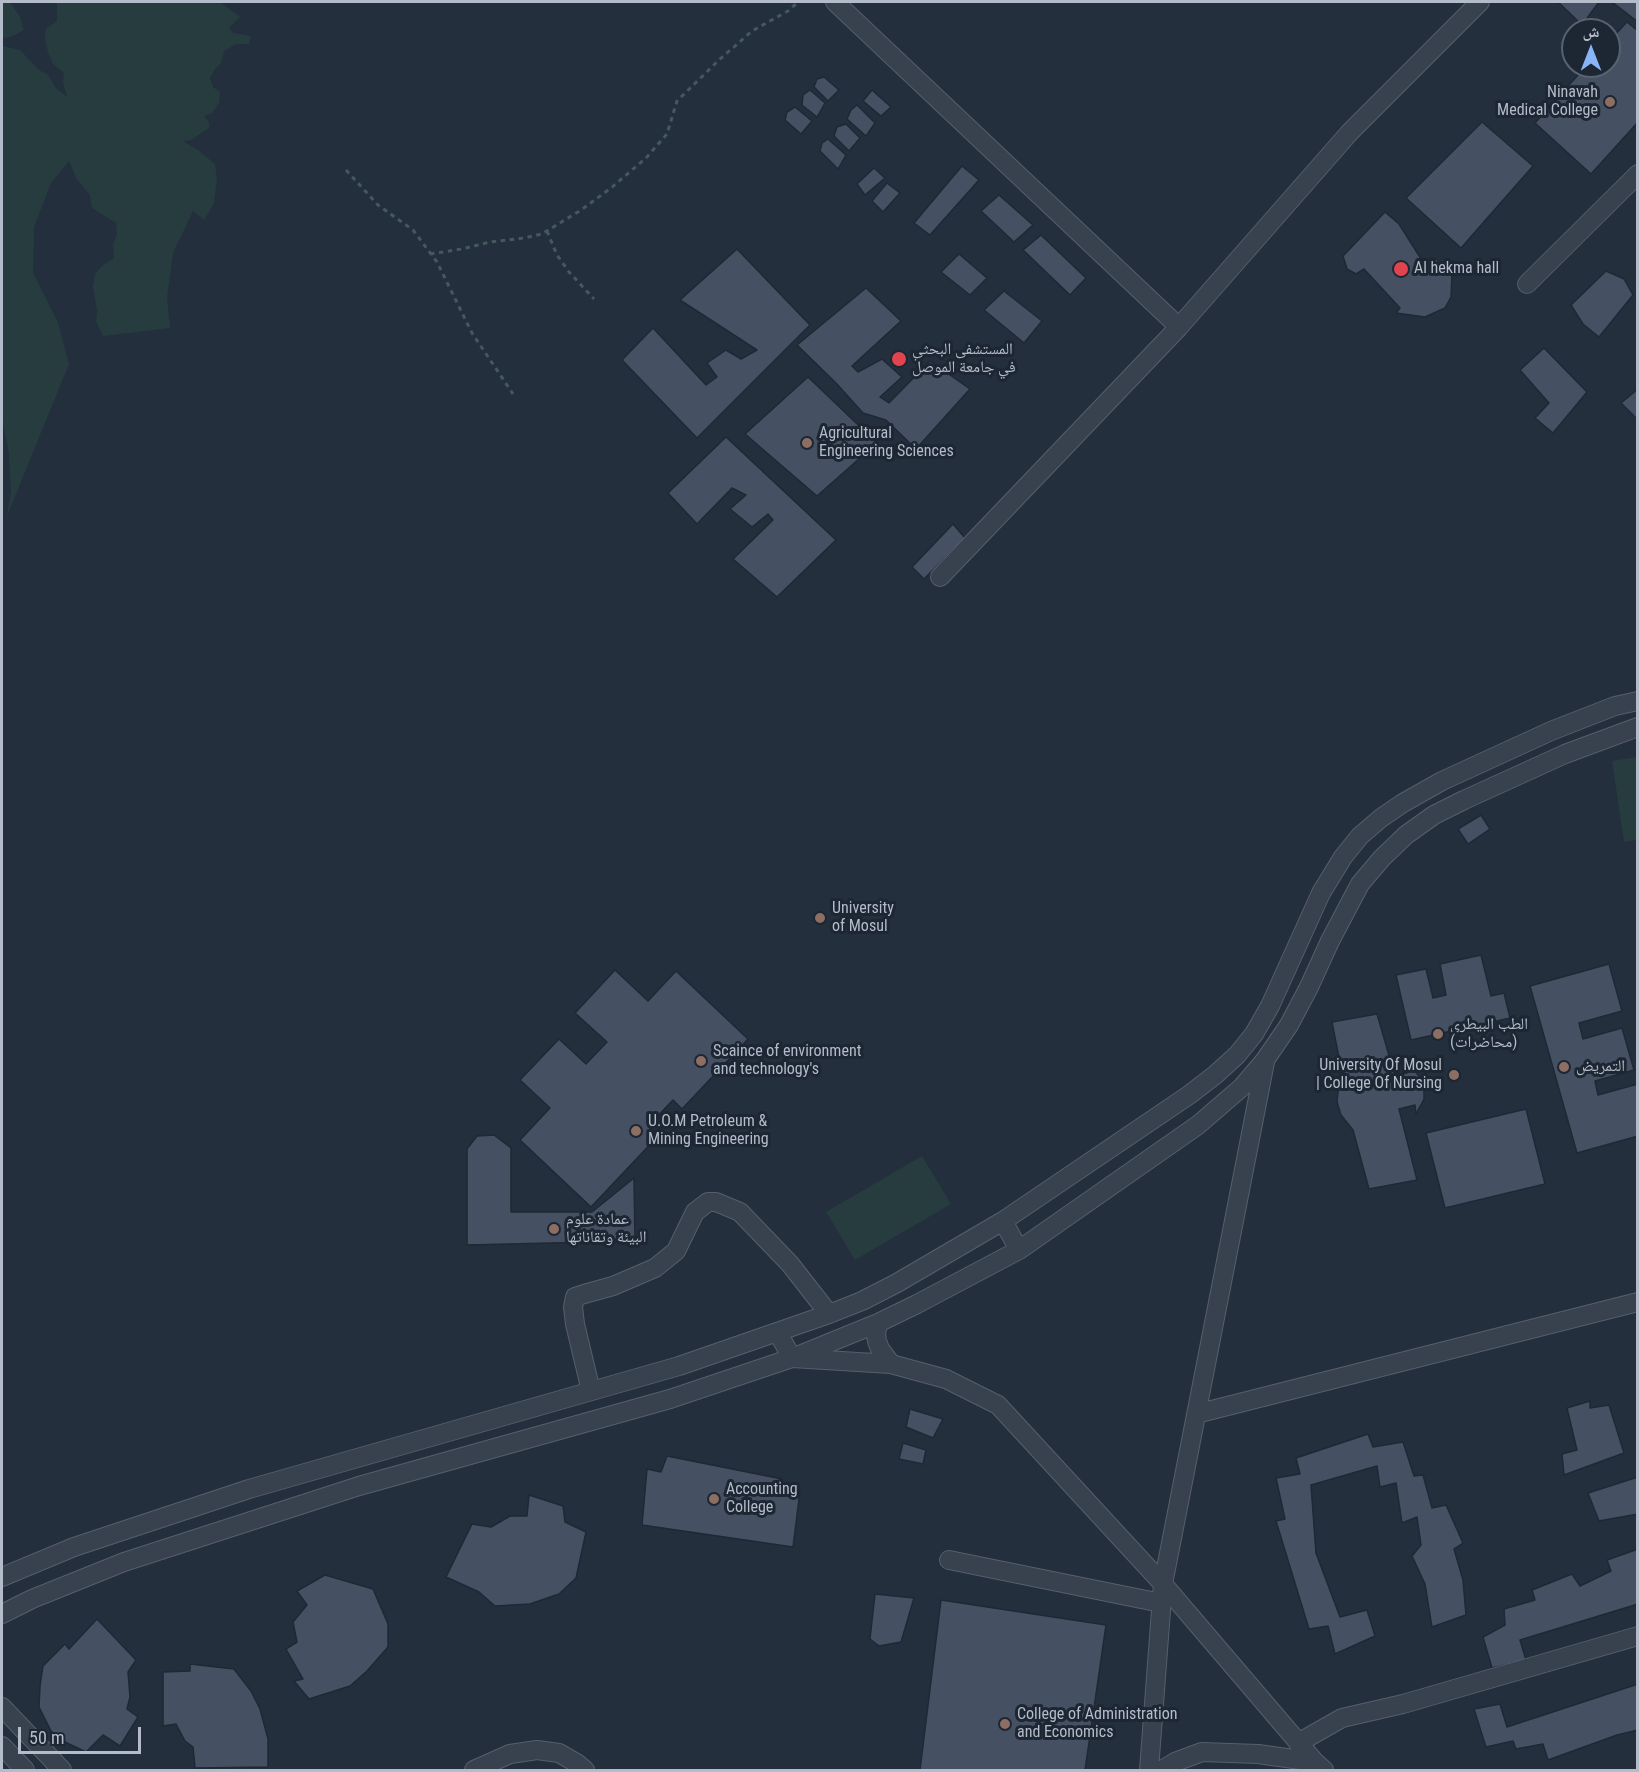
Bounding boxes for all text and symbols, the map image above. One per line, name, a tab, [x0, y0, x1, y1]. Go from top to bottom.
north arrow	[1561, 18, 1621, 78]
text: ش	[1583, 22, 1599, 41]
place label: Ninavah Medical College	[1497, 83, 1598, 121]
marker: Ninavah Medical College	[1603, 95, 1617, 109]
place label: Al hekma hall	[1414, 259, 1499, 279]
marker: Al hekma hall	[1392, 260, 1410, 278]
place label: المستشفى البحثي في جامعة الموصل	[912, 340, 1016, 378]
marker: المستشفى البحثي في جامعة الموصل	[890, 350, 908, 368]
place label: Agricultural Engineering Sciences	[819, 424, 954, 462]
marker: Agricultural Engineering Sciences	[800, 436, 814, 450]
place label: University of Mosul	[832, 899, 894, 937]
marker: University of Mosul	[813, 911, 827, 925]
place label: الطب البيطري (محاضرات)	[1450, 1015, 1528, 1053]
marker: الطب البيطري (محاضرات)	[1431, 1027, 1445, 1041]
place label: Scaince of environment and technology's	[713, 1042, 861, 1080]
marker: Scaince of environment and technology's	[694, 1054, 708, 1068]
place label: University Of Mosul | College Of Nursing	[1316, 1056, 1442, 1094]
place label: التمريض	[1576, 1057, 1625, 1077]
marker: التمريض	[1557, 1060, 1571, 1074]
marker: University Of Mosul | College Of Nursing	[1447, 1068, 1461, 1082]
place label: U.O.M Petroleum & Mining Engineering	[648, 1112, 769, 1150]
marker: U.O.M Petroleum & Mining Engineering	[629, 1124, 643, 1138]
place label: عمادة علوم البيئة وتقاناتها	[566, 1210, 647, 1248]
marker: عمادة علوم البيئة وتقاناتها	[547, 1222, 561, 1236]
place label: Accounting College	[726, 1480, 798, 1518]
marker: Accounting College	[707, 1492, 721, 1506]
place label: College of Administration and Economics	[1017, 1705, 1178, 1743]
scale bar	[21, 1715, 144, 1753]
marker: College of Administration and Economics	[998, 1717, 1012, 1731]
text: 50 m	[29, 1727, 64, 1748]

